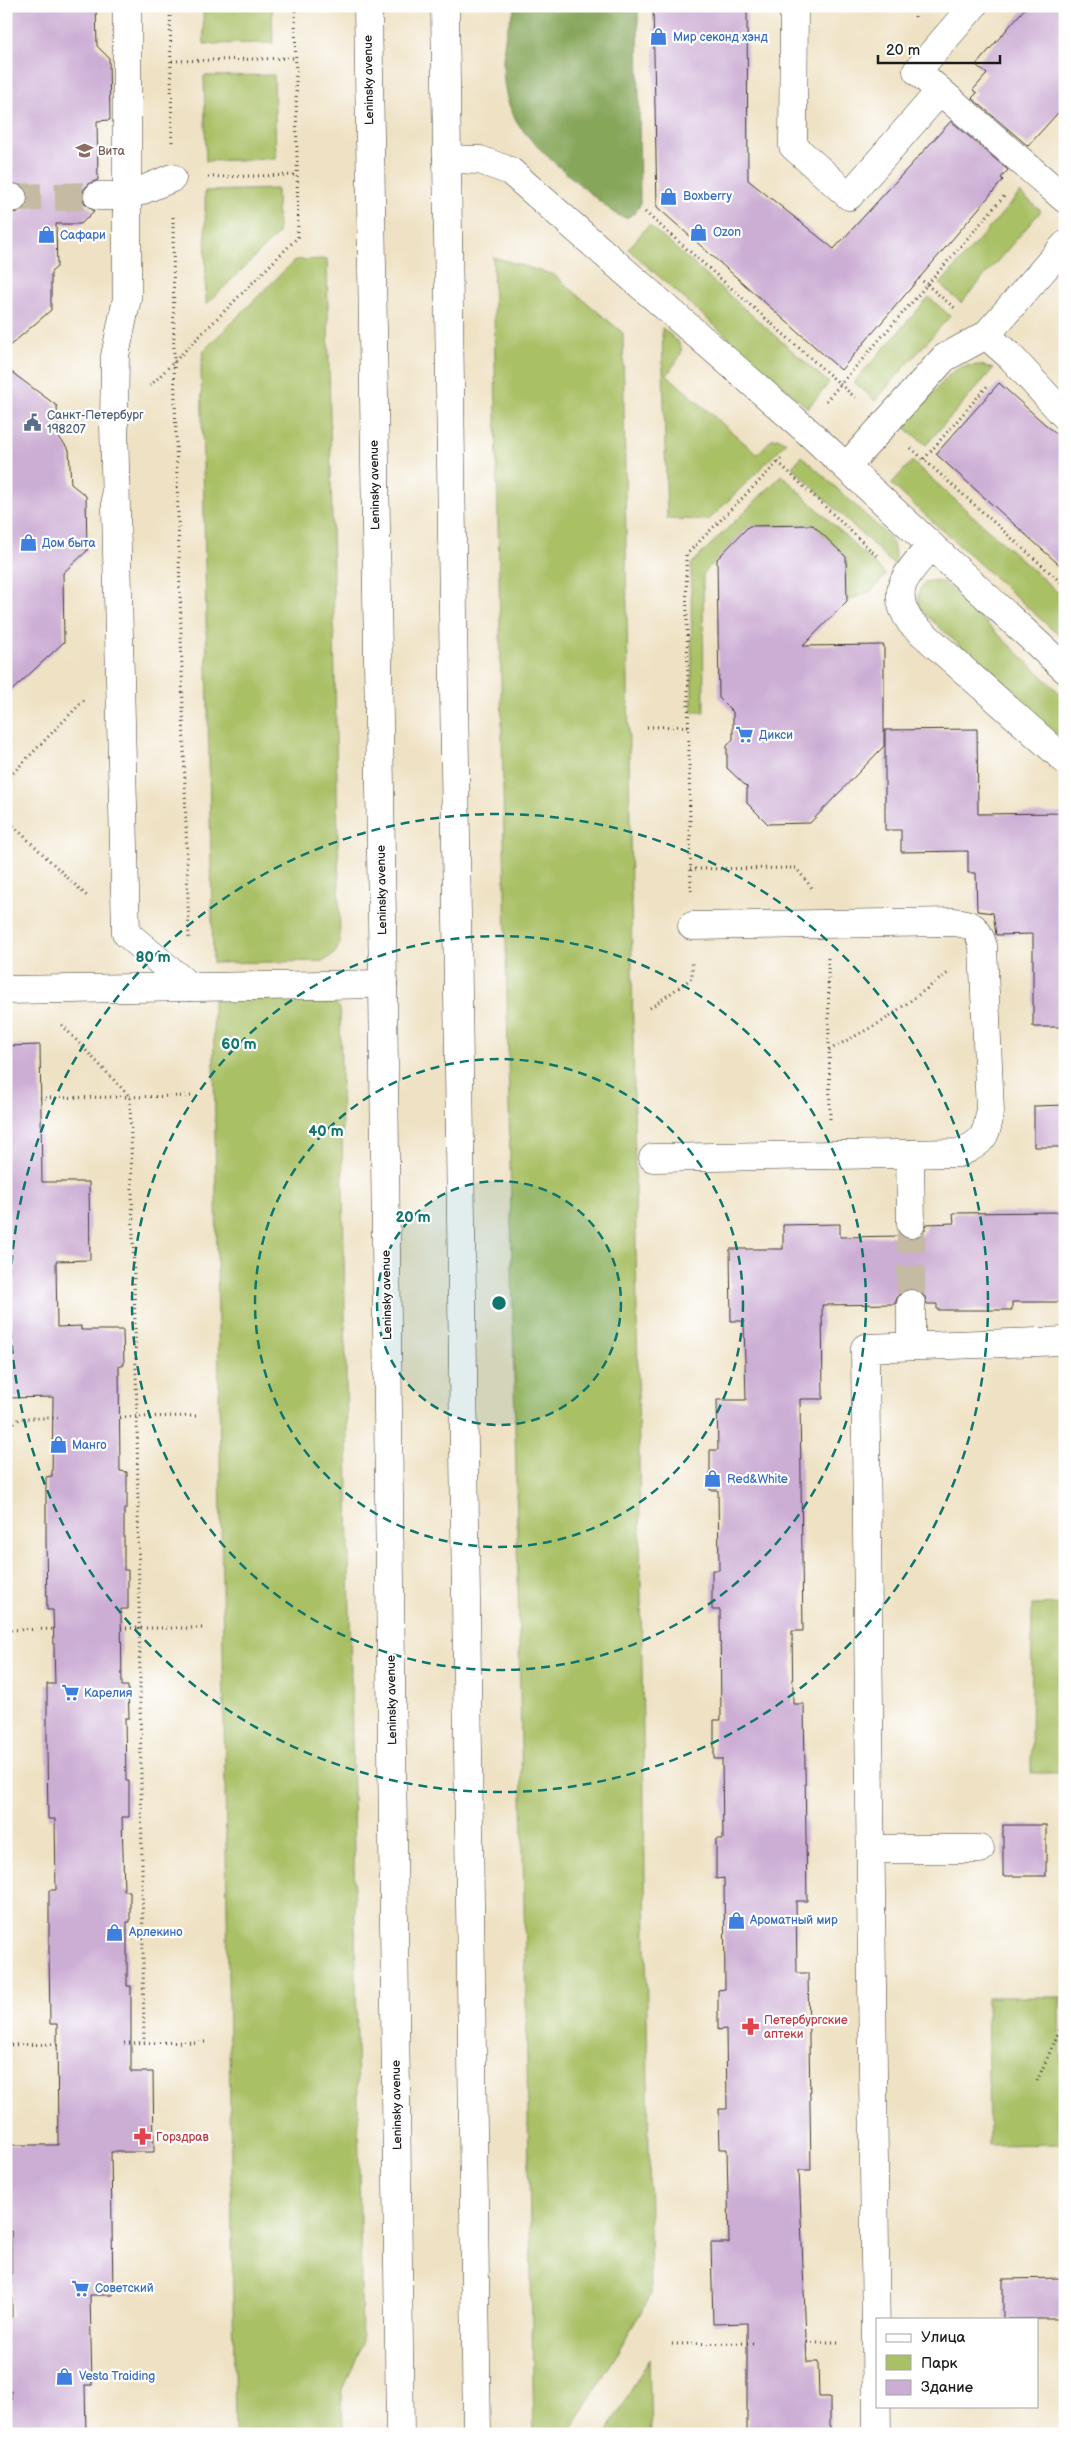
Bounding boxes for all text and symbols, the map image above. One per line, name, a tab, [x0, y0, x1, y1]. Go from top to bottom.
shop icon: Мир секонд хэнд	[649, 27, 669, 47]
place label: Мир секонд хэнд	[673, 30, 768, 45]
scale bar	[878, 32, 1001, 64]
street label: Leninsky avenue	[361, 35, 377, 125]
text: 20 m	[886, 41, 920, 60]
school or university icon: Вита	[74, 141, 94, 161]
place label: Вита	[98, 144, 125, 159]
shop icon: Boxberry	[659, 186, 679, 206]
place label: Boxberry	[683, 189, 732, 204]
shop icon: Ozon	[689, 222, 709, 242]
shop icon: Сафари	[36, 225, 56, 245]
place label: Ozon	[713, 225, 741, 240]
place label: Сафари	[60, 228, 106, 243]
place label: Санкт-Петербург 198207	[47, 408, 144, 437]
public building icon: Санкт-Петербург 198207	[23, 412, 43, 432]
street label: Leninsky avenue	[367, 440, 383, 530]
shop icon: Дом быта	[18, 533, 38, 553]
place label: Дом быта	[42, 536, 96, 551]
supermarket icon: Дикси	[735, 725, 755, 745]
place label: Дикси	[759, 728, 793, 743]
street label: Leninsky avenue	[374, 845, 390, 935]
text: 80 m	[135, 948, 171, 967]
text: 60 m	[221, 1035, 257, 1054]
text: 40 m	[308, 1122, 344, 1141]
text: 20 m	[396, 1208, 431, 1227]
street label: Leninsky avenue	[379, 1250, 395, 1340]
centre of rings	[490, 1294, 508, 1312]
shop icon: Манго	[48, 1435, 68, 1455]
place label: Манго	[72, 1438, 107, 1453]
shop icon: Red&White	[703, 1469, 723, 1489]
place label: Red&White	[727, 1472, 788, 1487]
street label: Leninsky avenue	[384, 1655, 400, 1745]
supermarket icon: Карелия	[60, 1683, 80, 1703]
place label: Карелия	[84, 1686, 133, 1701]
shop icon: Ароматный мир	[726, 1910, 746, 1930]
place label: Ароматный мир	[749, 1913, 838, 1928]
shop icon: Арлекино	[105, 1922, 125, 1942]
place label: Арлекино	[128, 1925, 183, 1940]
place label: Петербургские аптеки	[764, 2013, 848, 2042]
pharmacy icon: Петербургские аптеки	[740, 2017, 760, 2037]
street label: Leninsky avenue	[389, 2060, 405, 2150]
pharmacy icon: Горздрав	[132, 2127, 152, 2147]
place label: Горздрав	[156, 2130, 209, 2145]
supermarket icon: Советский	[71, 2278, 91, 2298]
place label: Советский	[95, 2281, 154, 2296]
legend	[876, 2318, 1038, 2408]
text: Улица	[921, 2328, 966, 2347]
text: Парк	[921, 2354, 958, 2373]
shop icon: Vesta Traiding	[55, 2366, 75, 2386]
place label: Vesta Traiding	[79, 2369, 155, 2384]
text: Здание	[921, 2378, 973, 2397]

